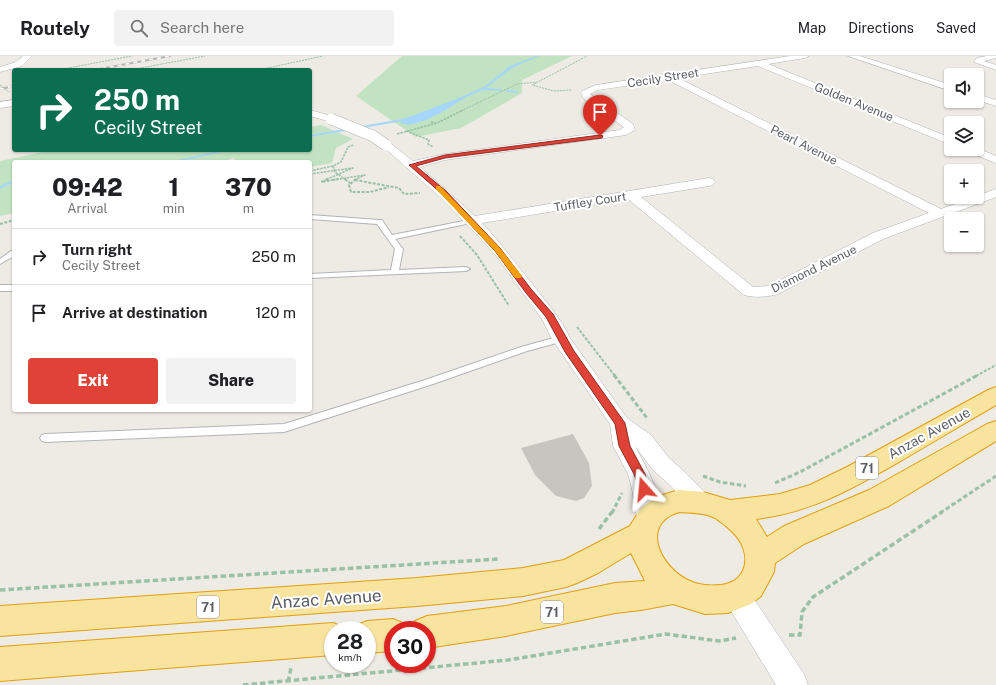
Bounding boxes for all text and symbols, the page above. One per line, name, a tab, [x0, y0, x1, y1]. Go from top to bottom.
search box	[114, 10, 394, 46]
text: Routely	[20, 17, 90, 39]
icon: search	[128, 17, 150, 39]
text: Search here	[160, 19, 244, 36]
text: Map	[798, 20, 826, 36]
text: Directions	[848, 20, 914, 36]
text: Saved	[936, 20, 976, 36]
street label: Cecily Street	[626, 65, 700, 91]
map controls	[944, 68, 984, 252]
button: sound	[944, 68, 984, 108]
street label: Golden Avenue	[812, 80, 896, 124]
text: 250 m	[94, 83, 180, 116]
icon: right	[28, 84, 80, 136]
pin	[583, 95, 617, 136]
icon: arrive	[589, 101, 611, 123]
button: layers	[944, 116, 984, 156]
text: Cecily Street	[94, 117, 202, 138]
street label: Pearl Avenue	[768, 122, 840, 168]
button: +	[944, 164, 984, 204]
text: 09:42	[52, 173, 123, 201]
text: 1	[169, 173, 179, 201]
text: 370	[225, 173, 272, 201]
street label: Tuffley Court	[553, 189, 628, 215]
text: Arrival	[67, 201, 107, 216]
text: min	[163, 201, 185, 216]
text: m	[243, 201, 254, 216]
button: −	[944, 212, 984, 252]
text: Turn right	[62, 241, 132, 258]
street label: Diamond Avenue	[769, 242, 859, 296]
icon: right	[28, 246, 50, 268]
text: 250 m	[252, 248, 296, 265]
text: Cecily Street	[62, 258, 140, 273]
icon: arrive	[28, 302, 50, 324]
text: Arrive at destination	[62, 304, 207, 321]
text: 120 m	[255, 304, 296, 321]
button: Exit	[28, 358, 158, 404]
button: Share	[166, 358, 296, 404]
street label: Anzac Avenue	[885, 404, 973, 462]
road number: 71	[856, 457, 878, 479]
position arrow	[623, 468, 665, 510]
street label: Anzac Avenue	[270, 585, 382, 613]
road number: 71	[197, 596, 219, 618]
road number: 71	[541, 601, 563, 623]
speed limit sign: 30	[384, 621, 436, 673]
text: 28	[337, 630, 363, 654]
text: km/h	[338, 651, 362, 663]

